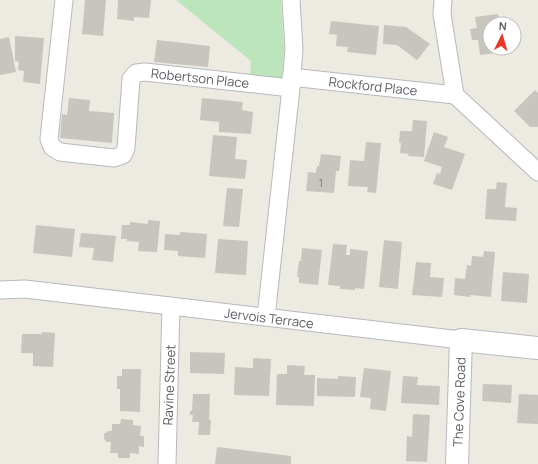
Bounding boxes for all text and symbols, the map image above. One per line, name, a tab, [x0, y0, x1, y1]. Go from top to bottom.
north arrow	[482, 16, 522, 56]
text: N	[498, 18, 508, 33]
street label: Robertson Place	[150, 64, 250, 92]
street label: Rockford Place	[328, 72, 419, 100]
house number: 1	[319, 175, 323, 190]
street label: Jervois Terrace	[223, 304, 315, 332]
street label: Ravine Street	[159, 344, 179, 426]
street label: The Cove Road	[448, 357, 470, 447]

